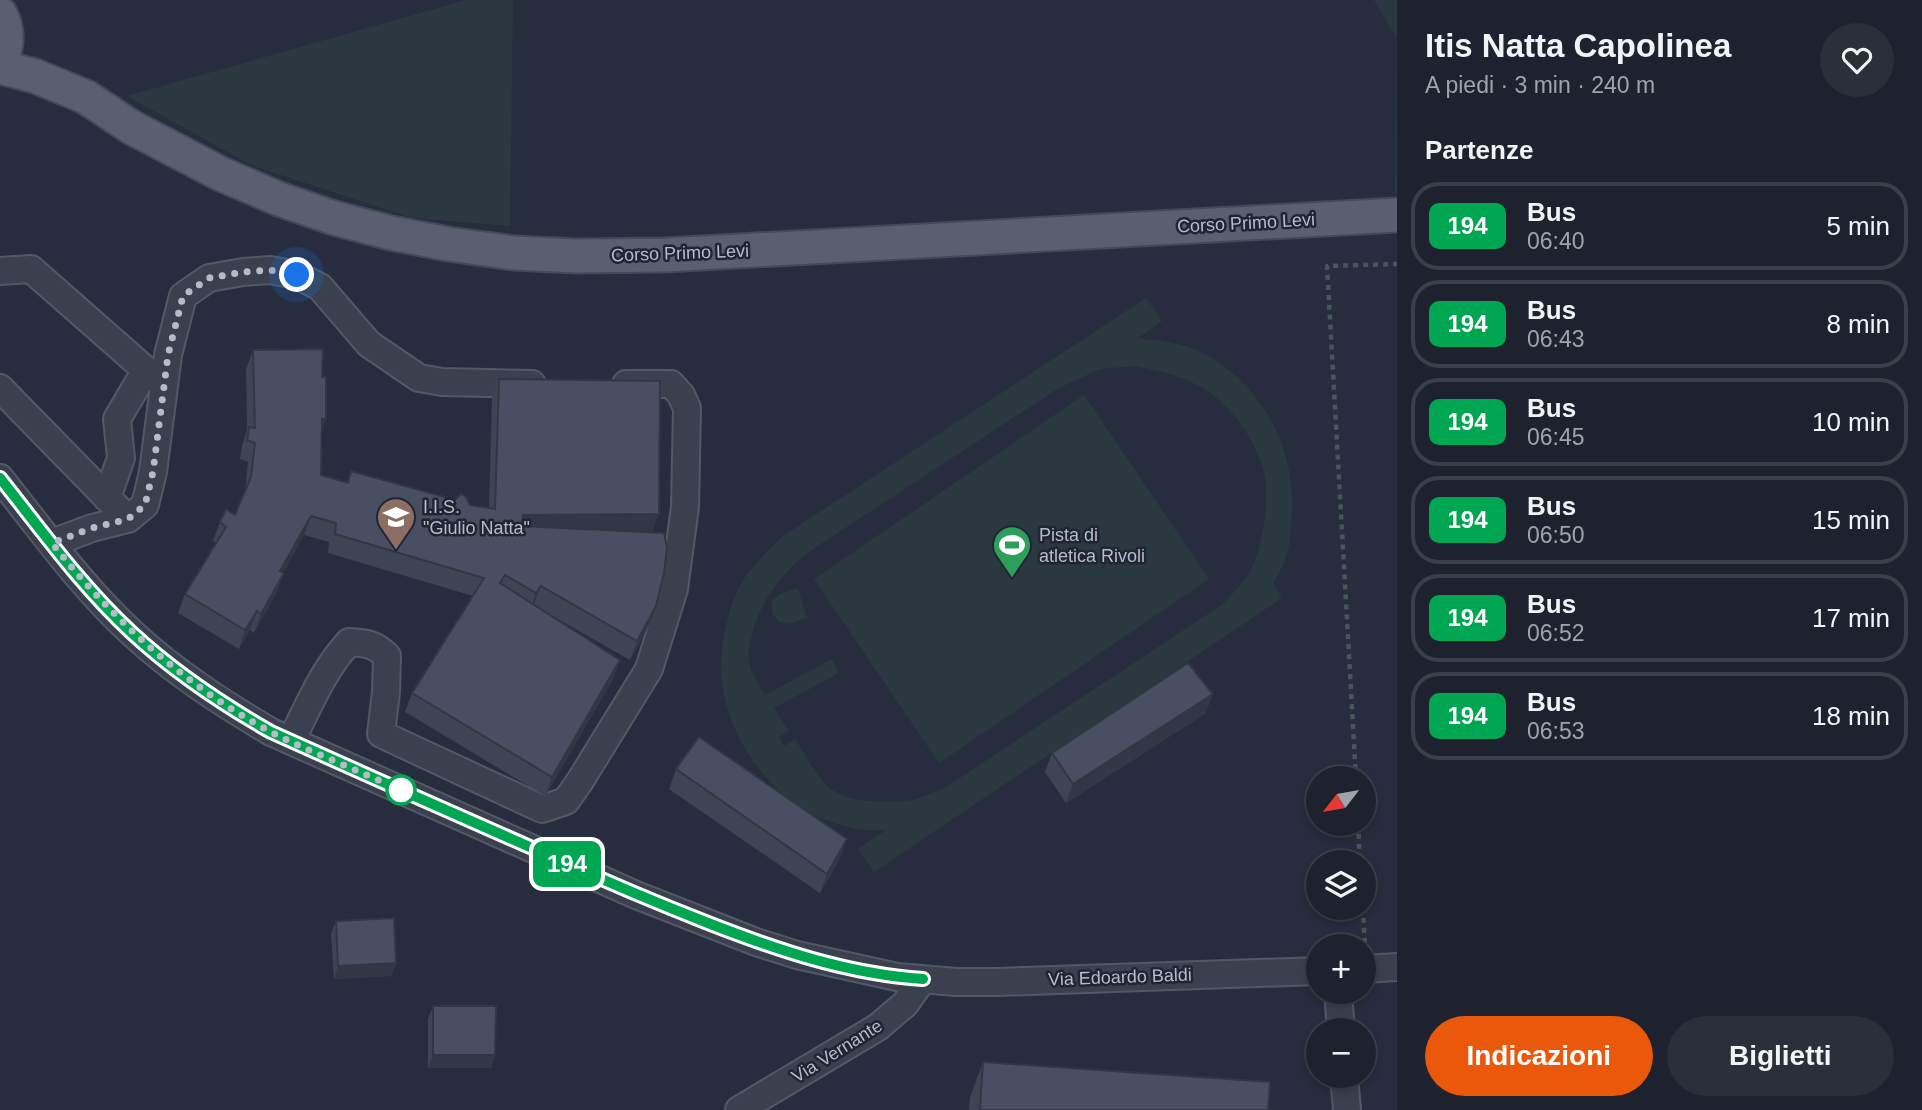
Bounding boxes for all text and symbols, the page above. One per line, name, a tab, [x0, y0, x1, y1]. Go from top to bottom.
button: heart	[1820, 23, 1894, 97]
text: Itis Natta Capolinea	[1425, 27, 1731, 64]
text: A piedi · 3 min · 240 m	[1425, 72, 1655, 98]
text: Partenze	[1425, 135, 1533, 165]
text: Bus	[1527, 197, 1576, 227]
street label: Corso Primo Levi	[1177, 209, 1315, 237]
text: 5 min	[1826, 211, 1890, 241]
text: 194	[1447, 212, 1488, 239]
text: 06:40	[1527, 228, 1585, 254]
street label: Corso Primo Levi	[611, 241, 749, 265]
your location	[279, 257, 314, 292]
text: Bus	[1527, 295, 1576, 325]
text: 8 min	[1826, 309, 1890, 339]
text: 194	[1447, 310, 1488, 337]
text: 06:43	[1527, 326, 1585, 352]
text: Bus	[1527, 393, 1576, 423]
text: 10 min	[1812, 407, 1890, 437]
text: 194	[1447, 408, 1488, 435]
text: 06:45	[1527, 424, 1585, 450]
text: Bus	[1527, 491, 1576, 521]
school or university icon: I.I.S. "Giulio Natta"	[375, 496, 417, 551]
place label: I.I.S. "Giulio Natta"	[423, 497, 530, 538]
text: 15 min	[1812, 505, 1890, 535]
text: 194	[1447, 506, 1488, 533]
text: 06:50	[1527, 522, 1585, 548]
sports icon: Pista di atletica Rivoli	[991, 524, 1033, 579]
place label: Pista di atletica Rivoli	[1039, 525, 1145, 566]
text: Bus	[1527, 589, 1576, 619]
text: 17 min	[1812, 603, 1890, 633]
text: 194	[1447, 604, 1488, 631]
text: 06:52	[1527, 620, 1585, 646]
text: Bus	[1527, 687, 1576, 717]
text: 18 min	[1812, 701, 1890, 731]
text: 194	[1447, 702, 1488, 729]
text: 06:53	[1527, 718, 1585, 744]
north arrow	[1306, 766, 1376, 836]
map controls	[1306, 766, 1376, 1088]
unlabelled marker	[386, 775, 416, 805]
line badge: 194	[527, 841, 607, 887]
text: 194	[547, 850, 587, 877]
button: layers	[1306, 850, 1376, 920]
button: +	[1306, 934, 1376, 1004]
street label: Via Edoardo Baldi	[1048, 964, 1192, 990]
street label: Via Vernante	[788, 1015, 886, 1087]
button: Indicazioni	[1425, 1016, 1653, 1096]
button: Biglietti	[1667, 1016, 1894, 1096]
button: −	[1306, 1018, 1376, 1088]

